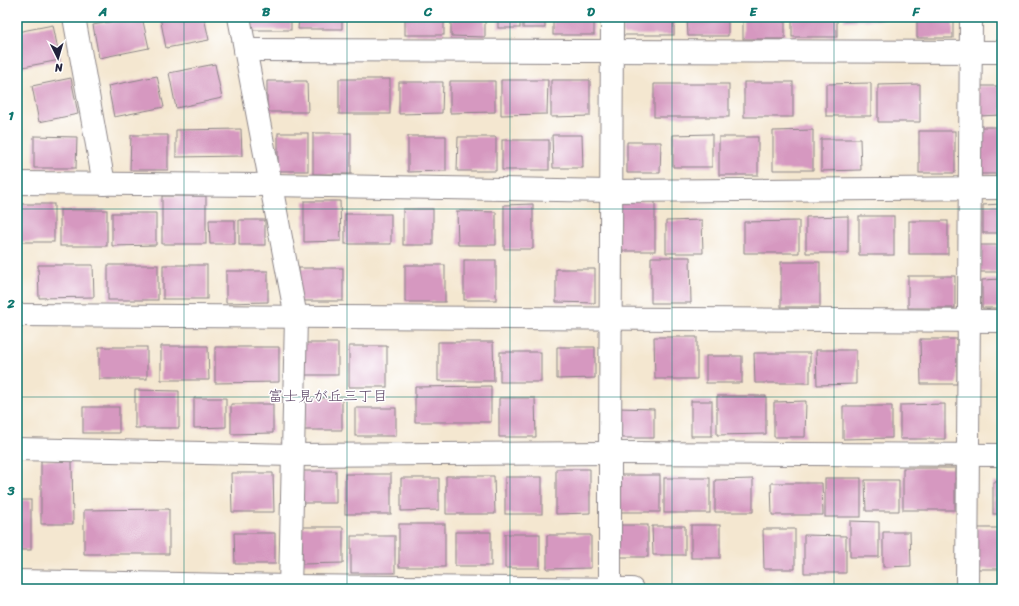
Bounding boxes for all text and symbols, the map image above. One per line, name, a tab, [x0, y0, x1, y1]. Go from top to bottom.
text: A	[98, 0, 107, 23]
text: B	[262, 0, 271, 23]
text: C	[423, 0, 433, 23]
text: D	[587, 0, 595, 23]
text: E	[749, 0, 758, 23]
text: F	[911, 0, 920, 23]
north arrow	[38, 38, 78, 78]
text: N	[54, 58, 64, 77]
text: 1	[8, 104, 14, 127]
text: 2	[6, 292, 15, 315]
district label: 富士見が丘三丁目	[268, 383, 388, 409]
text: 3	[6, 479, 15, 502]

